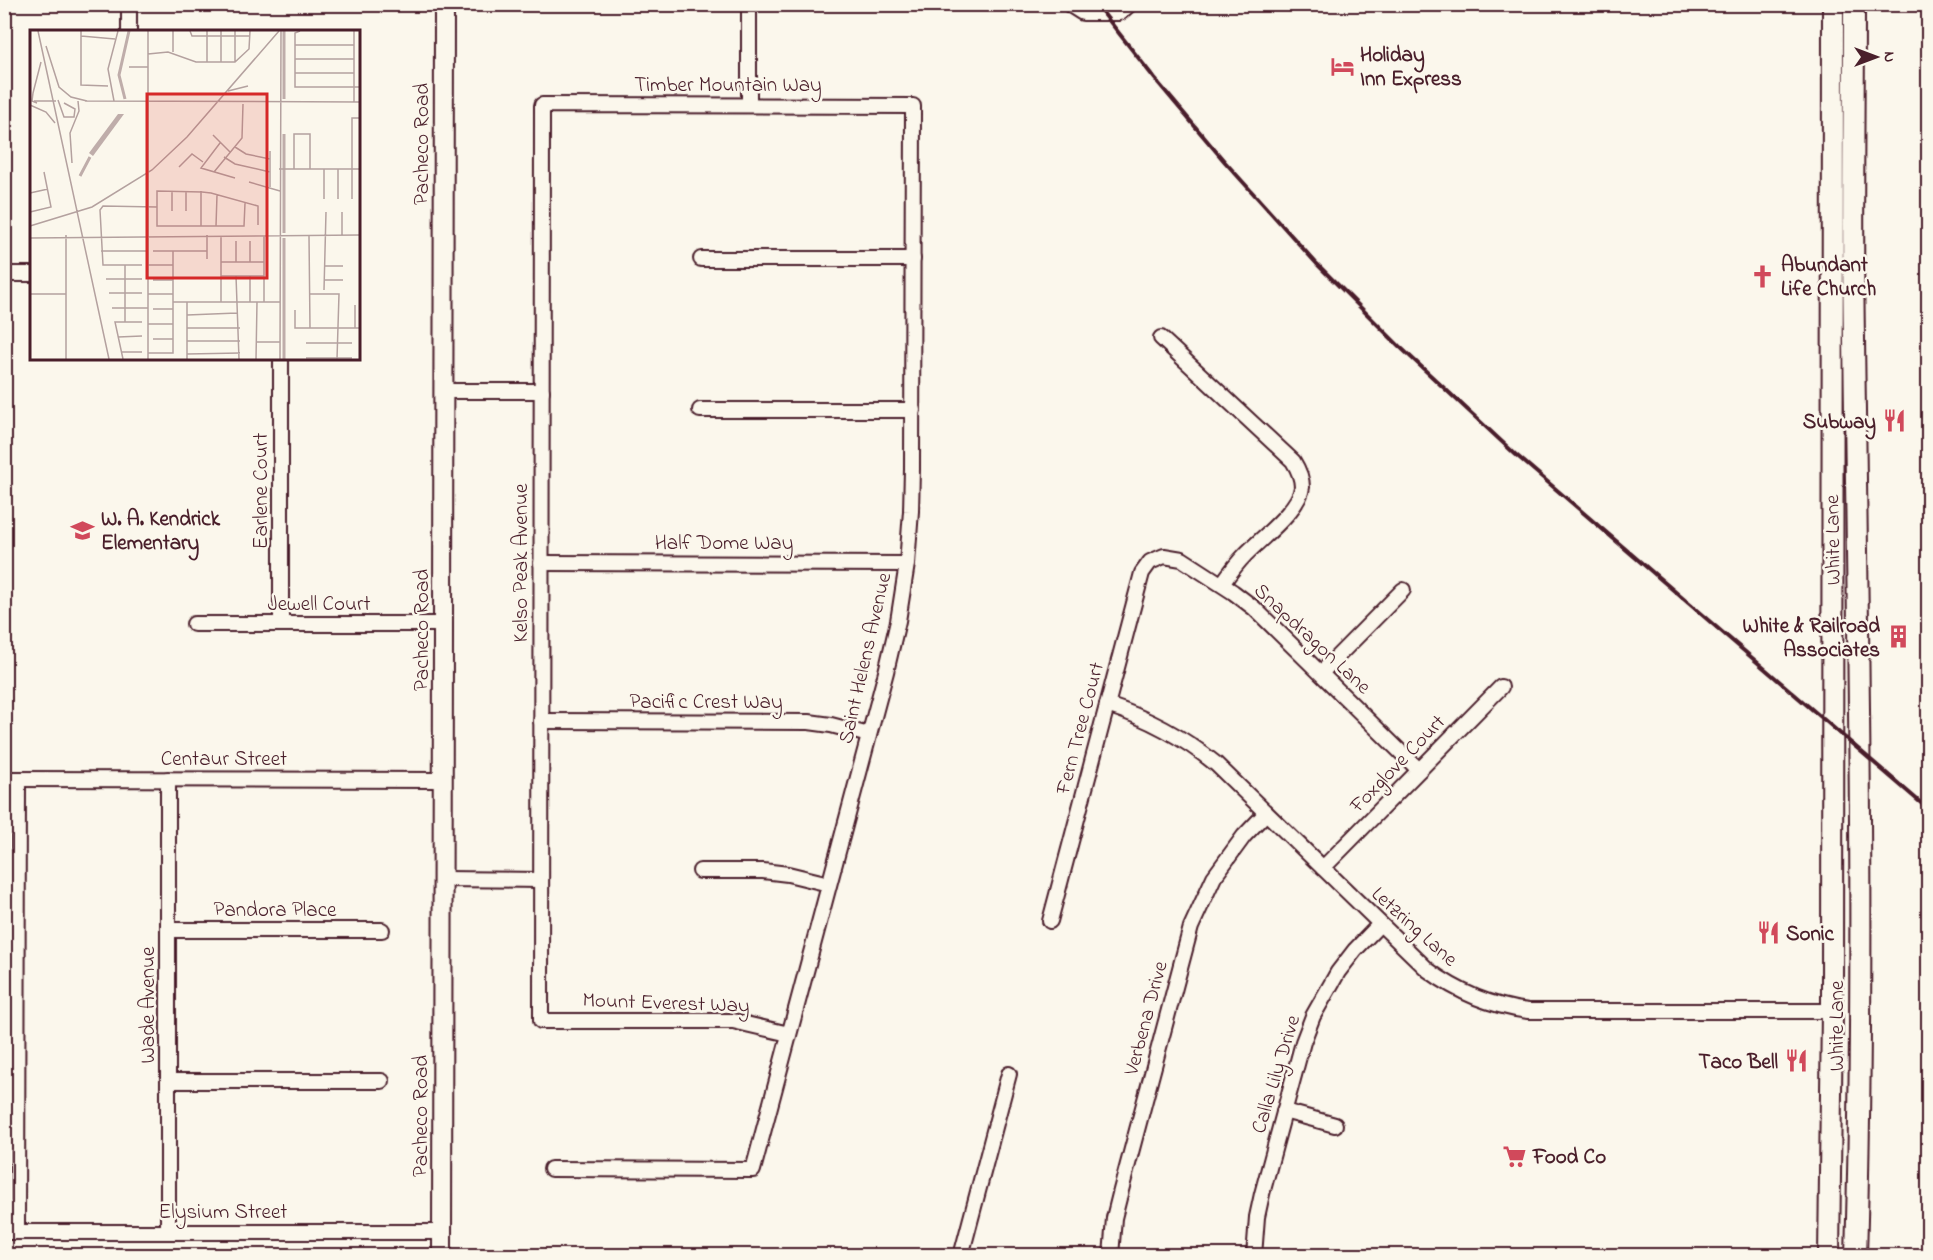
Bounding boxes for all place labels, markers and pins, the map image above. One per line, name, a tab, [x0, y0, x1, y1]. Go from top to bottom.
place label: Holiday Inn Express	[1360, 41, 1462, 95]
hotel icon: Holiday Inn Express	[1329, 53, 1355, 79]
place label: Abundant Life Church	[1781, 251, 1876, 305]
church icon: Abundant Life Church	[1750, 263, 1776, 289]
place label: Subway	[1803, 408, 1876, 440]
restaurant icon: Subway	[1881, 408, 1907, 434]
place label: W. A. Kendrick Elementary	[101, 505, 221, 561]
school or university icon: W. A. Kendrick Elementary	[70, 517, 96, 543]
place label: White & Railroad Associates	[1743, 612, 1880, 666]
building icon: White & Railroad Associates	[1885, 624, 1911, 650]
restaurant icon: Sonic	[1755, 920, 1781, 946]
place label: Sonic	[1786, 920, 1835, 950]
place label: Taco Bell	[1699, 1048, 1778, 1078]
restaurant icon: Taco Bell	[1783, 1048, 1809, 1074]
supermarket icon: Food Co	[1502, 1143, 1528, 1169]
place label: Food Co	[1532, 1143, 1606, 1173]

